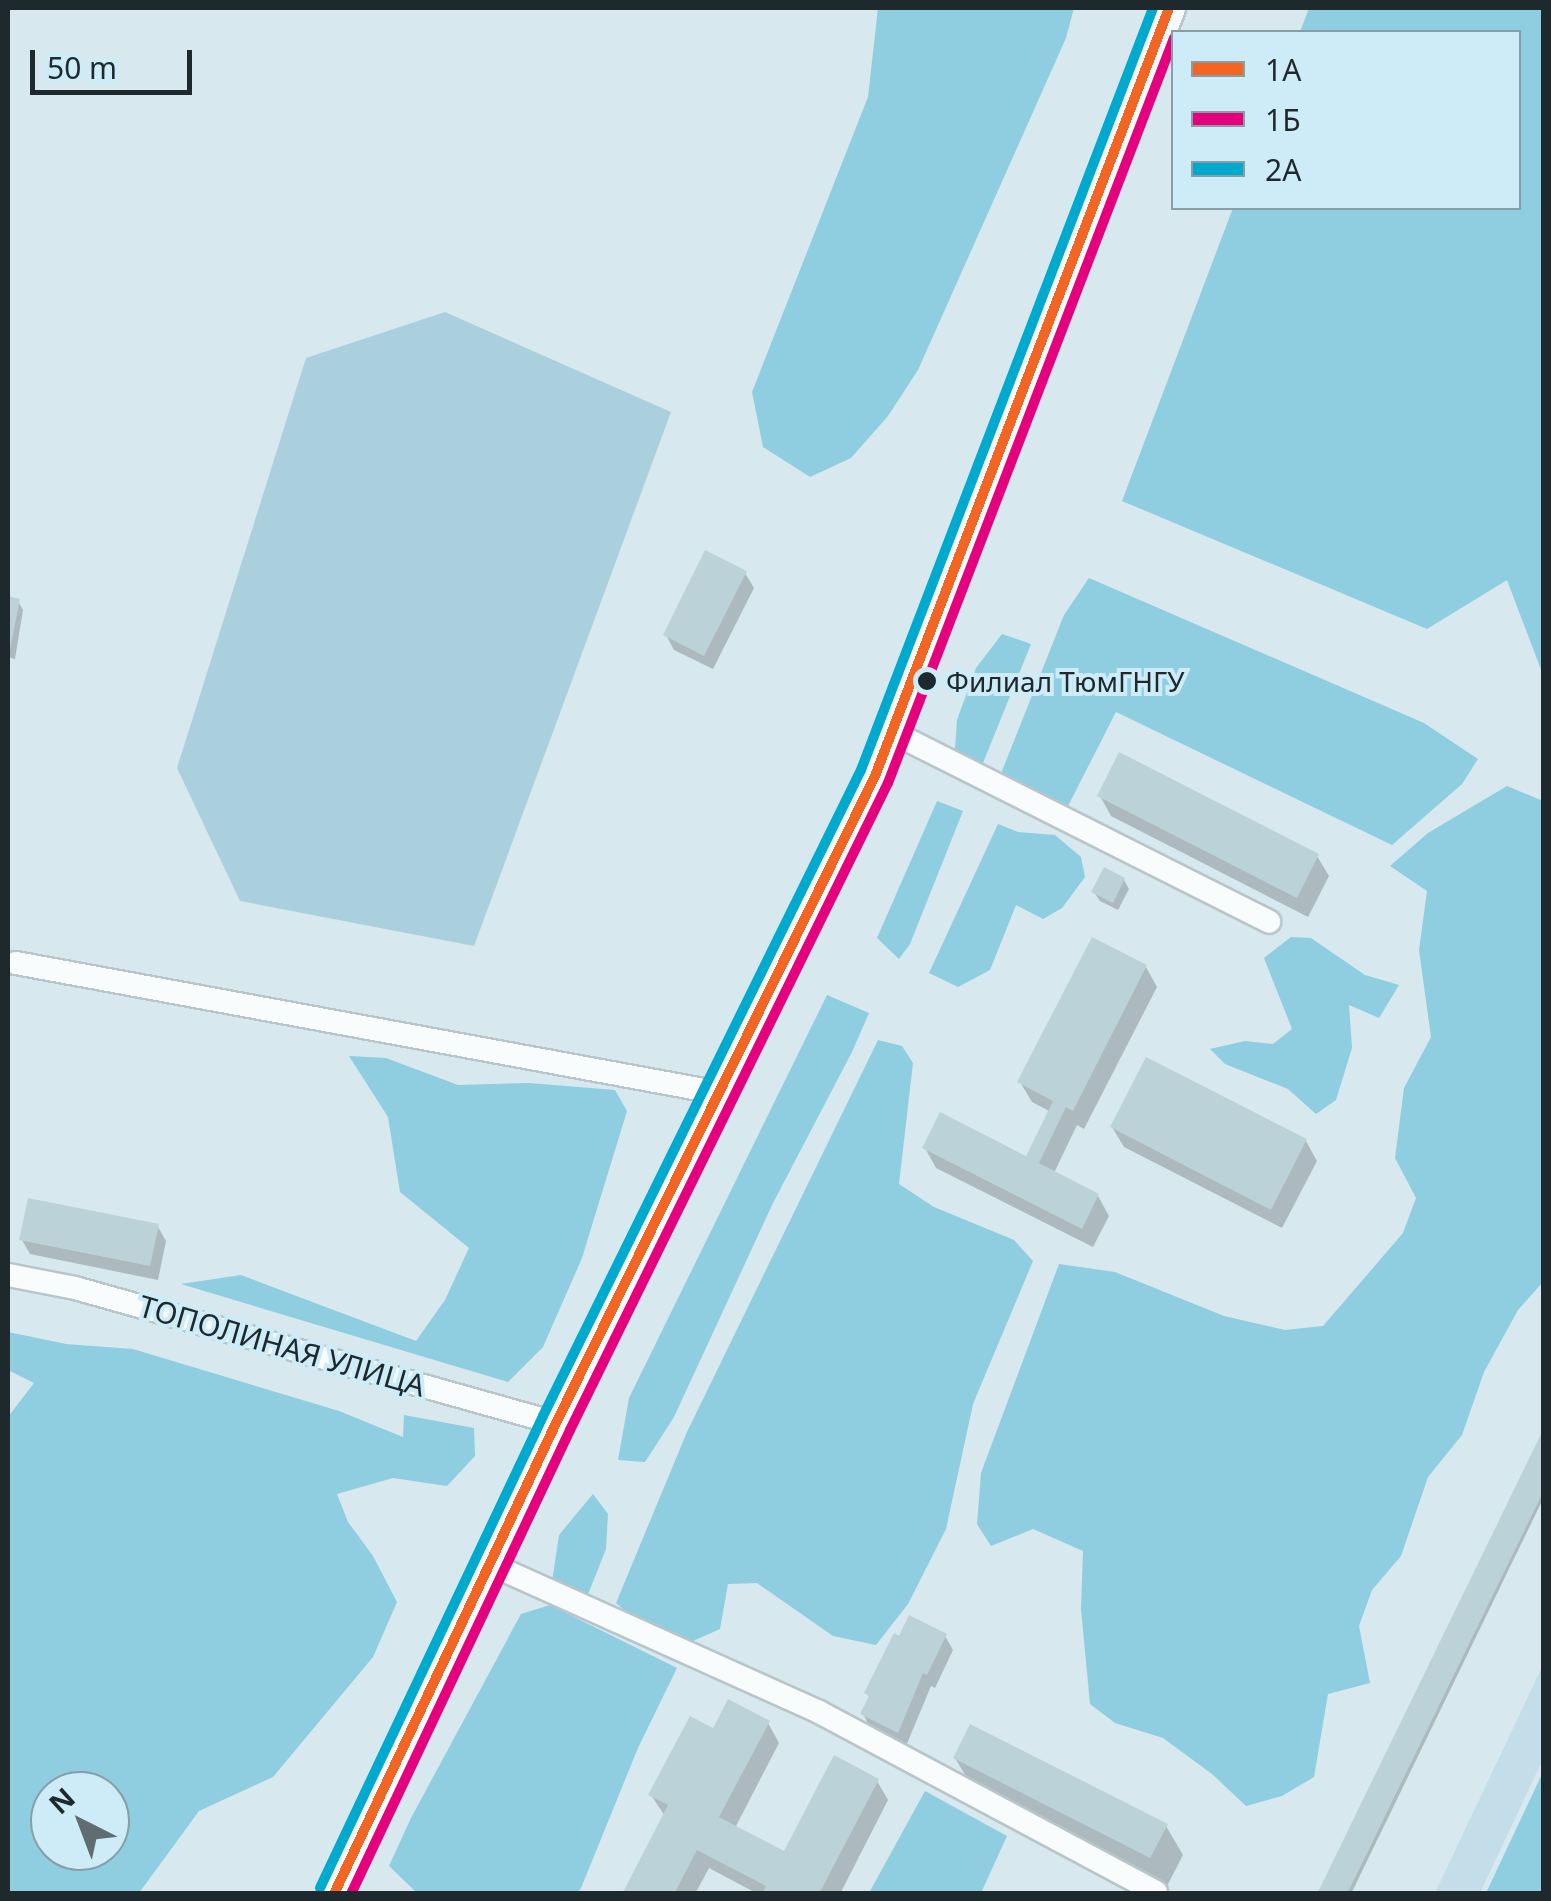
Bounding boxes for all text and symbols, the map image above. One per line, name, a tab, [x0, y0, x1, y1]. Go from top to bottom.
scale bar	[35, 30, 198, 92]
legend	[1171, 30, 1521, 210]
text: 50 m	[47, 47, 117, 88]
text: 1А	[1265, 49, 1301, 90]
text: 1Б	[1265, 99, 1301, 140]
text: 2А	[1265, 149, 1301, 190]
place label: Филиал ТюмГНГУ	[946, 664, 1185, 698]
marker: Филиал ТюмГНГУ	[917, 671, 937, 691]
street label: ТОПОЛИНАЯ УЛИЦА	[135, 1288, 429, 1404]
north arrow	[30, 1771, 130, 1871]
text: N	[40, 1778, 82, 1822]

